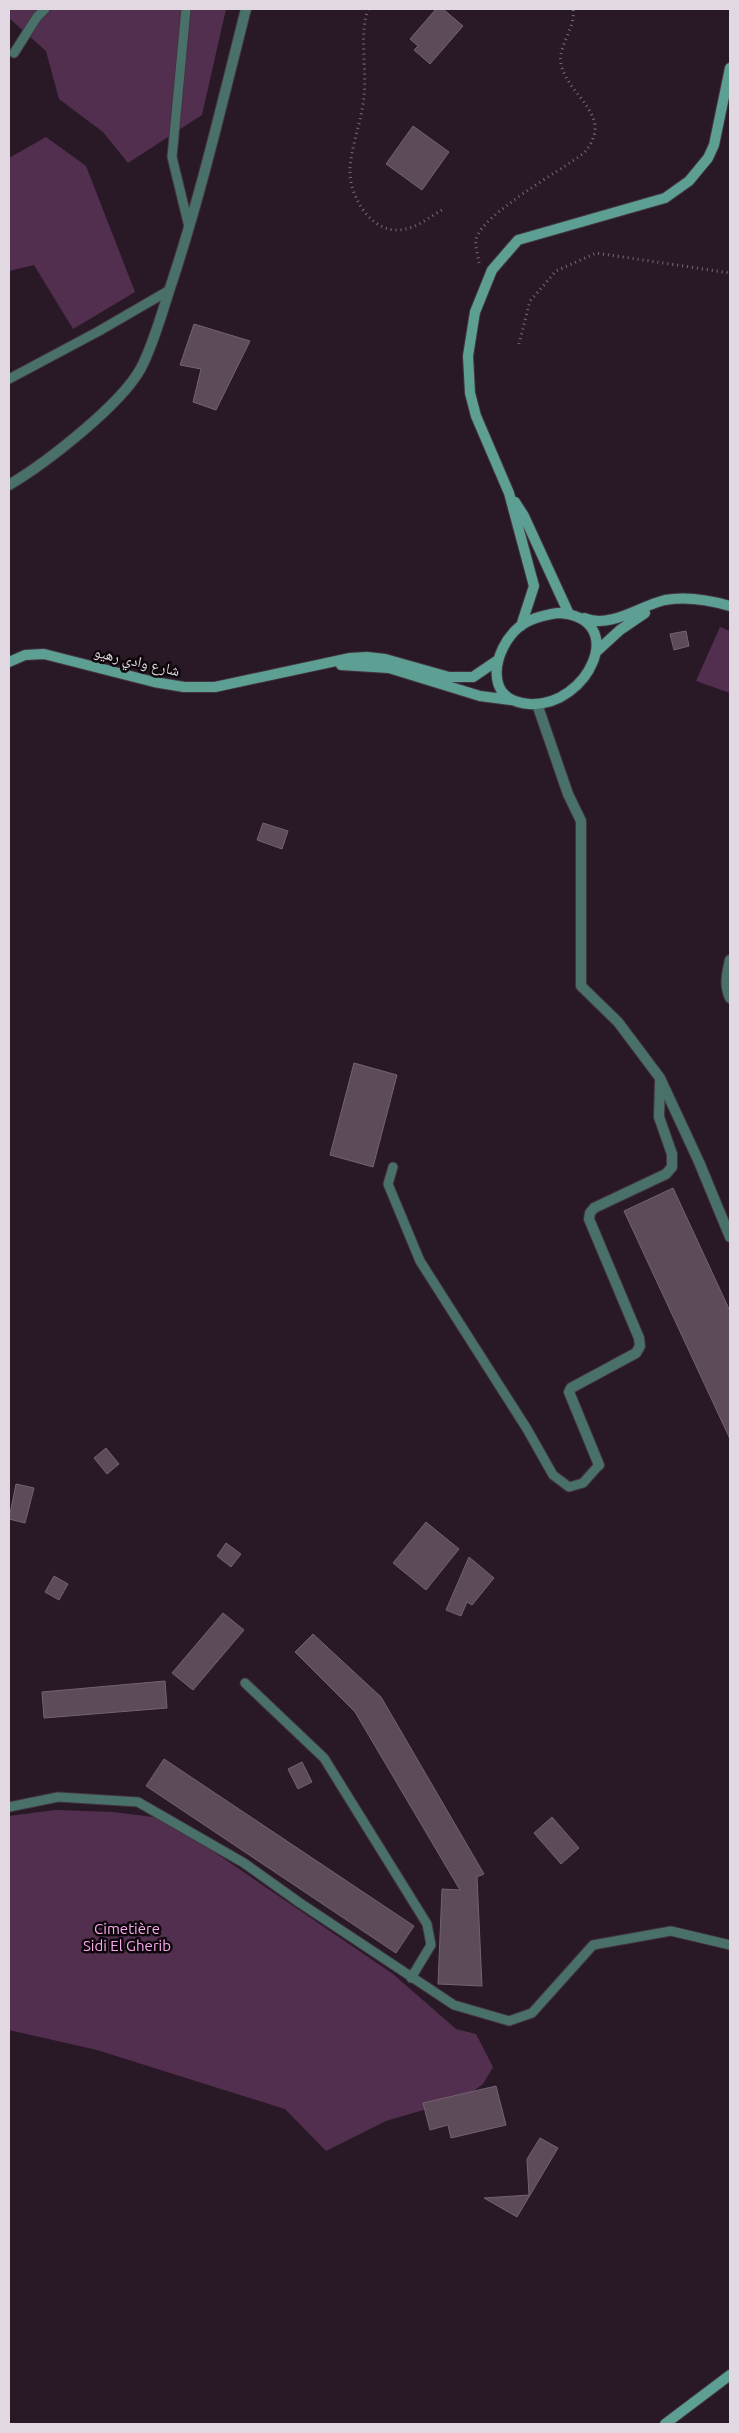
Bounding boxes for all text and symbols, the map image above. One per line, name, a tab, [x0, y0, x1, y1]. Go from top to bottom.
street label: شارع وادي رهيو	[92, 643, 182, 683]
park label: Cimetière Sidi El Gherib	[83, 1920, 171, 1954]

